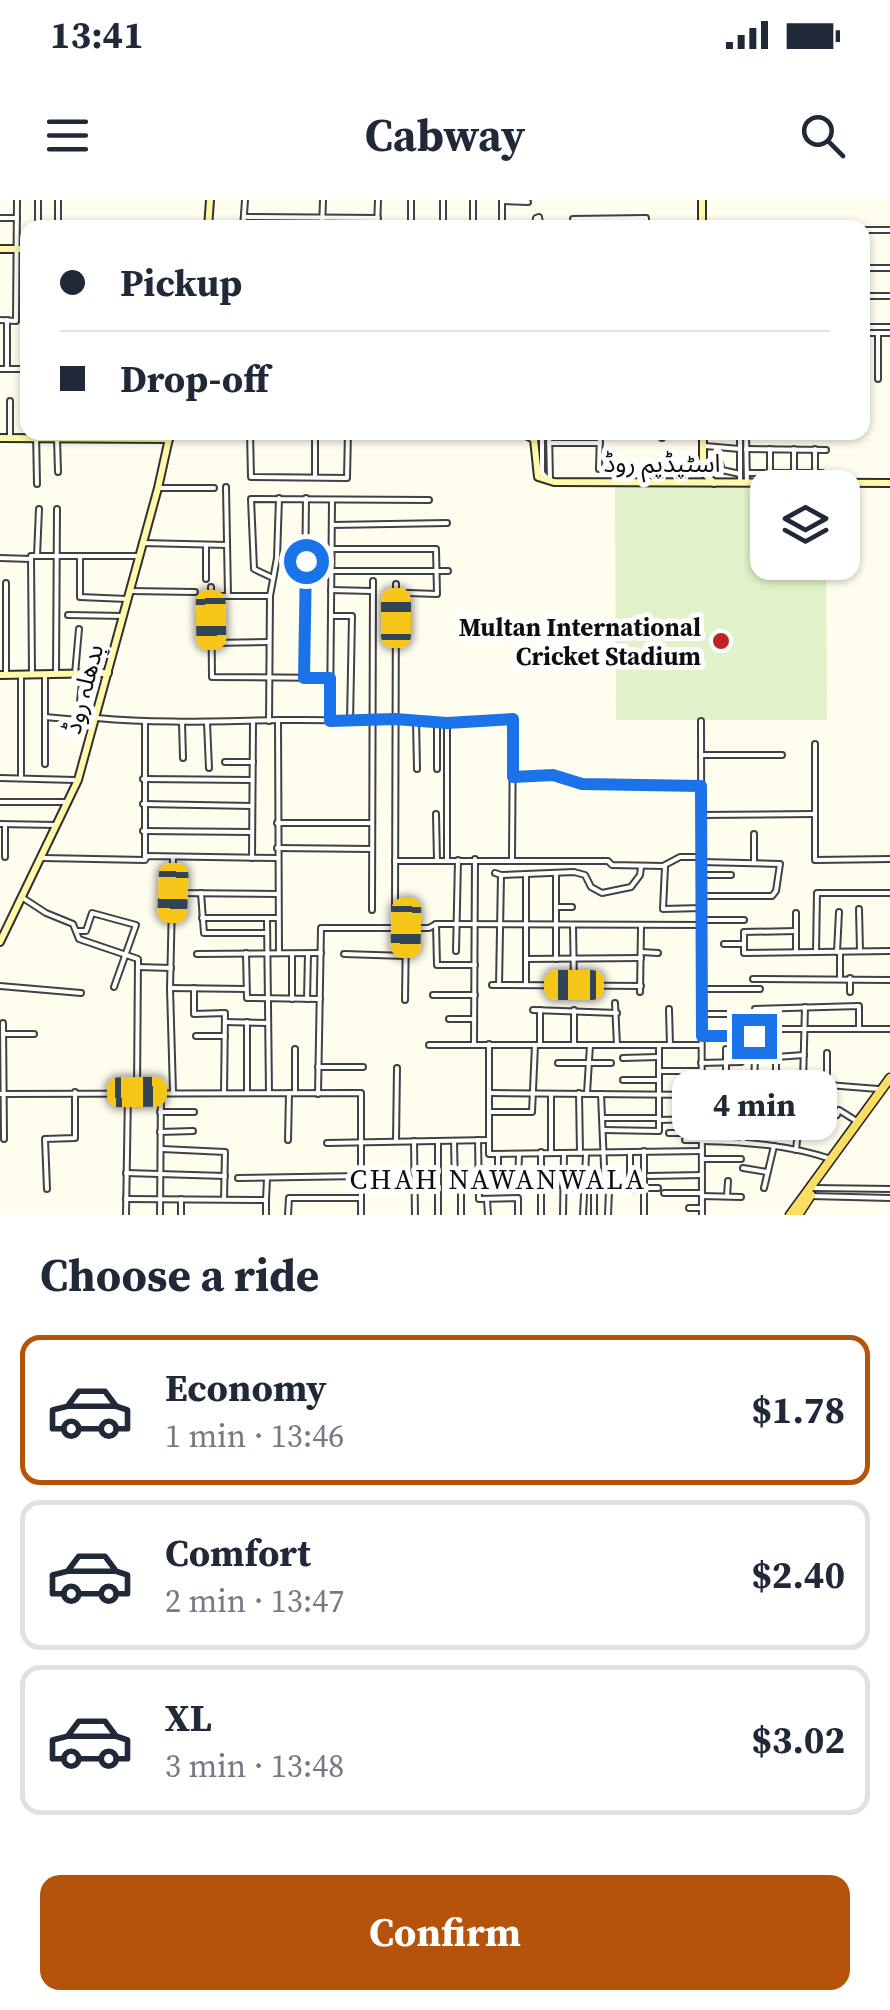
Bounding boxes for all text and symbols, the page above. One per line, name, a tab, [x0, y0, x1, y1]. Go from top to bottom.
text: 13:41	[50, 9, 144, 61]
text: Cabway	[365, 104, 525, 166]
icon: menu	[40, 108, 95, 163]
icon: search	[795, 108, 850, 163]
text: Pickup	[120, 257, 242, 309]
text: Drop-off	[120, 353, 269, 405]
street label: اسٹیڈیم روڈ	[603, 446, 721, 483]
map controls	[750, 470, 860, 580]
button: layers	[750, 470, 860, 580]
route start	[284, 539, 329, 584]
car	[381, 588, 411, 648]
car	[195, 590, 227, 650]
place label: Multan International Cricket Stadium	[459, 610, 701, 673]
marker: Multan International Cricket Stadium	[710, 630, 732, 652]
street label: بدھلہ روڈ	[55, 640, 111, 738]
car	[157, 862, 189, 924]
car	[390, 898, 422, 958]
car	[544, 970, 604, 1000]
route end	[732, 1014, 777, 1059]
callout: 4 min	[672, 1071, 836, 1141]
car	[107, 1076, 167, 1108]
text: 4 min	[713, 1083, 796, 1127]
district label: CHAH NAWANWALA	[349, 1160, 647, 1198]
text: Choose a ride	[40, 1244, 319, 1306]
text: Economy	[165, 1362, 327, 1414]
icon: car	[45, 1365, 135, 1455]
text: $1.78	[751, 1384, 845, 1436]
text: 1 min · 13:46	[165, 1414, 344, 1458]
text: Comfort	[165, 1527, 311, 1579]
icon: car	[45, 1530, 135, 1620]
text: $2.40	[751, 1549, 845, 1601]
text: 2 min · 13:47	[165, 1579, 344, 1623]
text: XL	[165, 1692, 212, 1744]
icon: car	[45, 1695, 135, 1785]
text: $3.02	[751, 1714, 845, 1766]
text: 3 min · 13:48	[165, 1744, 344, 1788]
button: Confirm	[40, 1875, 850, 1990]

